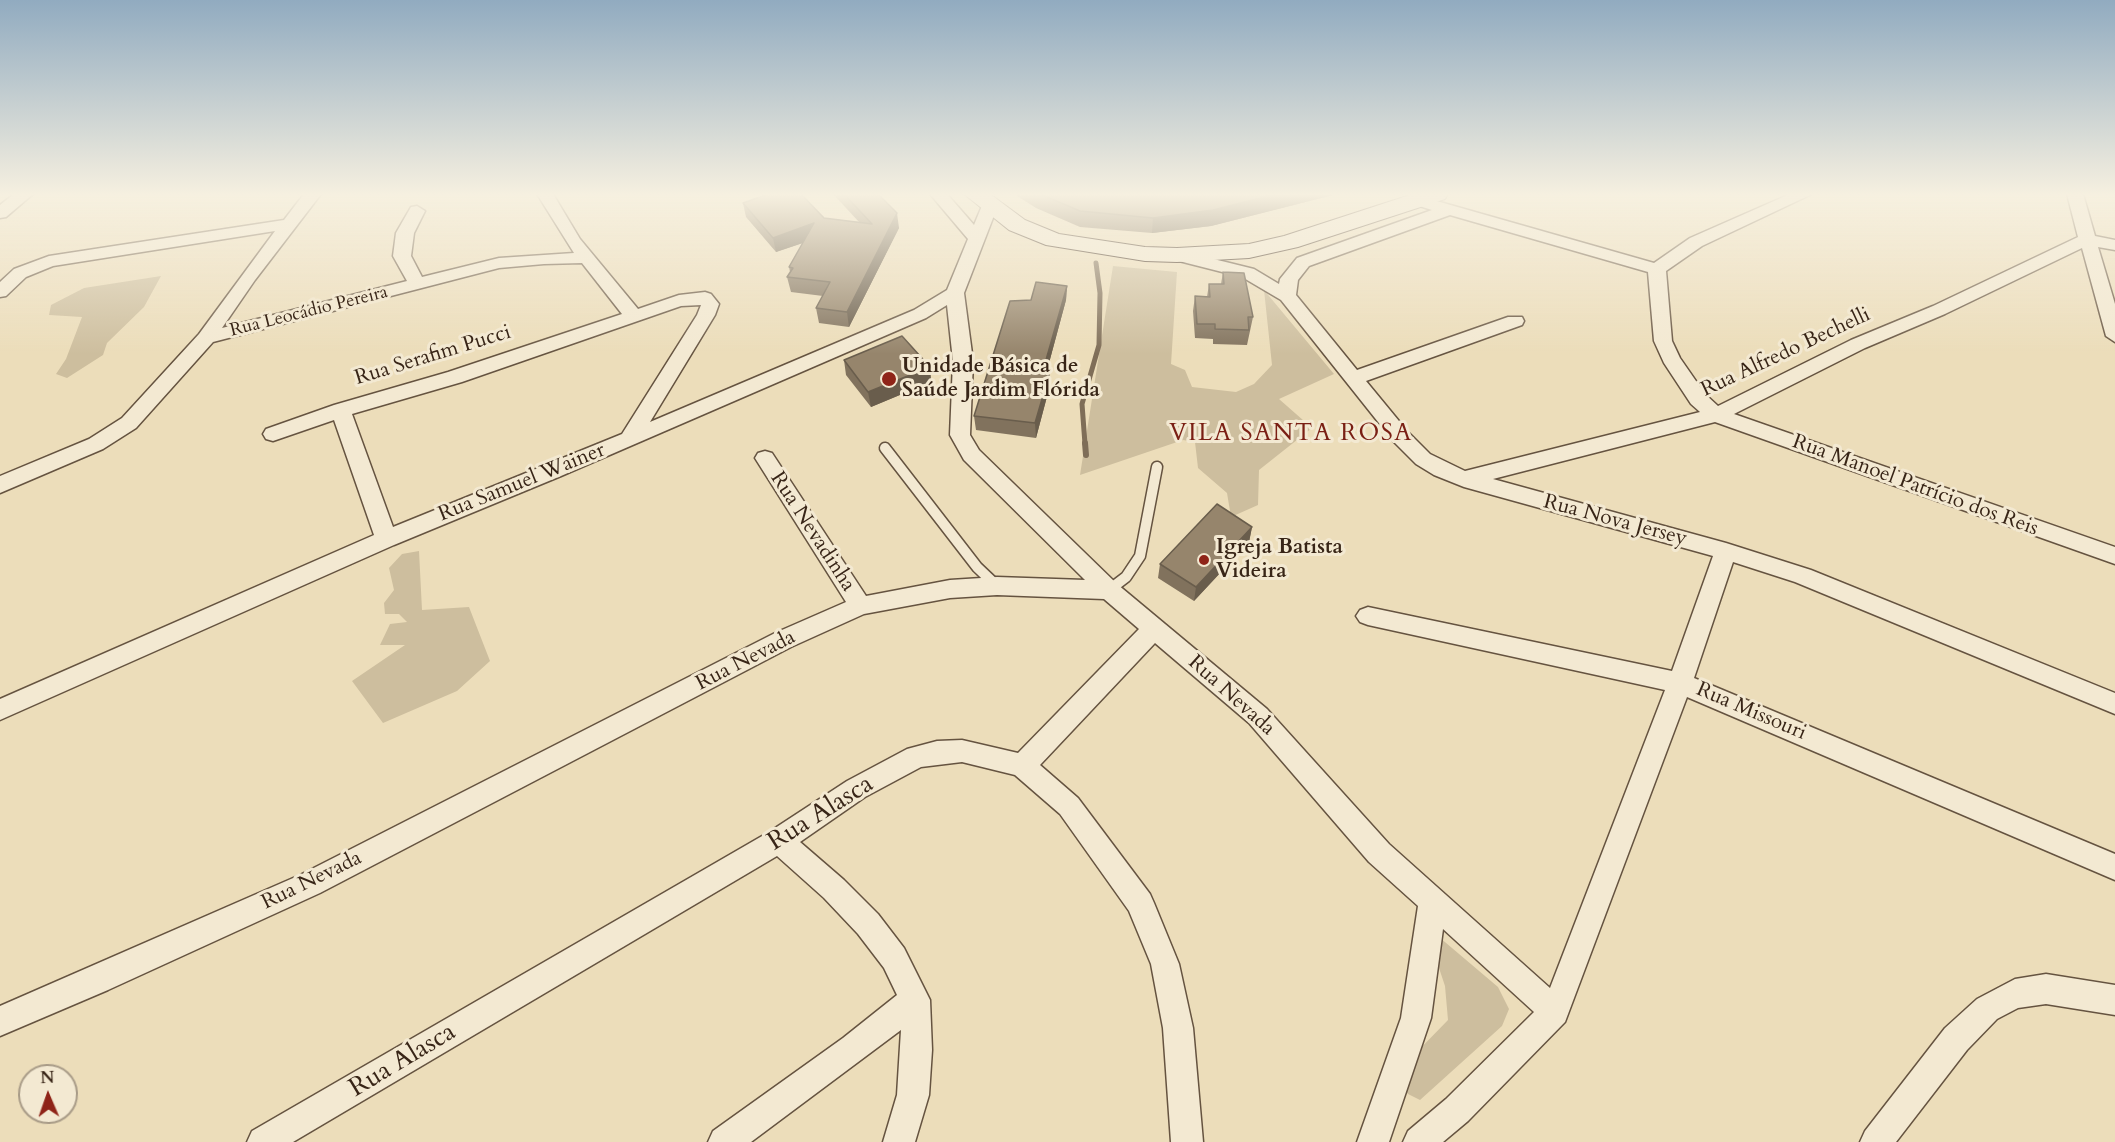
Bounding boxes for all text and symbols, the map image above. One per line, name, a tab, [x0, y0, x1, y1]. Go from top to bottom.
street label: Rua Leocádio Pereira	[228, 282, 390, 342]
street label: Rua Alfredo Bechelli	[1697, 303, 1875, 403]
street label: Rua Serafim Pucci	[352, 320, 514, 392]
place label: Unidade Básica de Saúde Jardim Flórida	[902, 354, 1100, 404]
marker: Unidade Básica de Saúde Jardim Flórida	[880, 370, 898, 388]
district label: VILA SANTA ROSA	[1169, 420, 1413, 448]
street label: Rua Manoel Patrício dos Reis	[1789, 430, 2041, 542]
street label: Rua Samuel Wainer	[435, 438, 609, 528]
street label: Rua Nevadinha	[764, 467, 860, 597]
street label: Rua Nova Jersey	[1541, 490, 1689, 552]
place label: Igreja Batista Videira	[1216, 535, 1343, 585]
marker: Igreja Batista Videira	[1197, 553, 1211, 567]
street label: Rua Nevada	[692, 625, 800, 697]
street label: Rua Nevada	[1182, 650, 1280, 742]
street label: Rua Missouri	[1692, 678, 1810, 746]
street label: Rua Alasca	[762, 769, 880, 859]
street label: Rua Nevada	[258, 846, 366, 916]
street label: Rua Alasca	[344, 1017, 462, 1105]
north arrow	[18, 1064, 78, 1124]
text: N	[40, 1067, 55, 1089]

